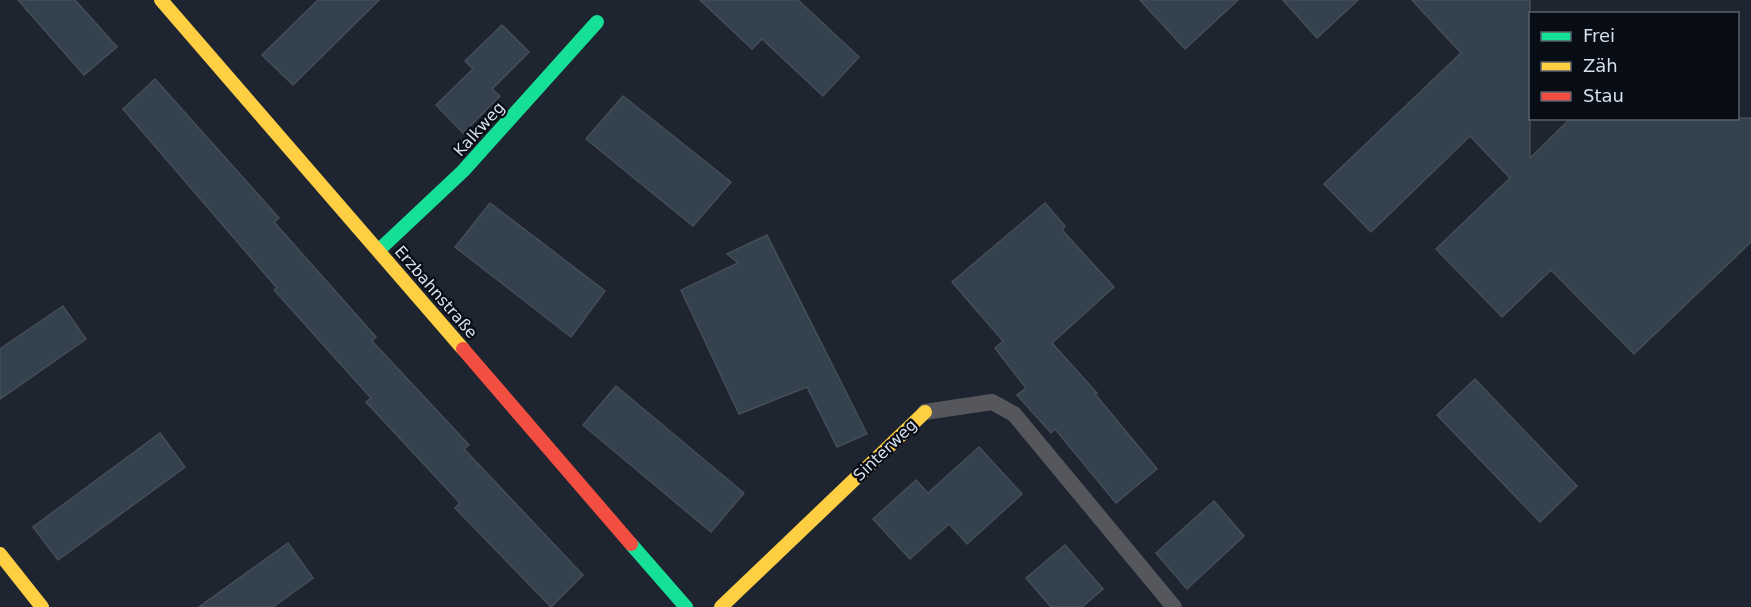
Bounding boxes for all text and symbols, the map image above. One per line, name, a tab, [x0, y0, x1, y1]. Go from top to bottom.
legend	[1529, 12, 1739, 120]
text: Frei	[1583, 25, 1615, 46]
text: Zäh	[1583, 55, 1618, 76]
text: Stau	[1583, 85, 1624, 106]
street label: Kalkweg	[450, 98, 508, 160]
street label: Erzbahnstraße	[391, 242, 481, 342]
street label: Sinterweg	[849, 415, 921, 485]

